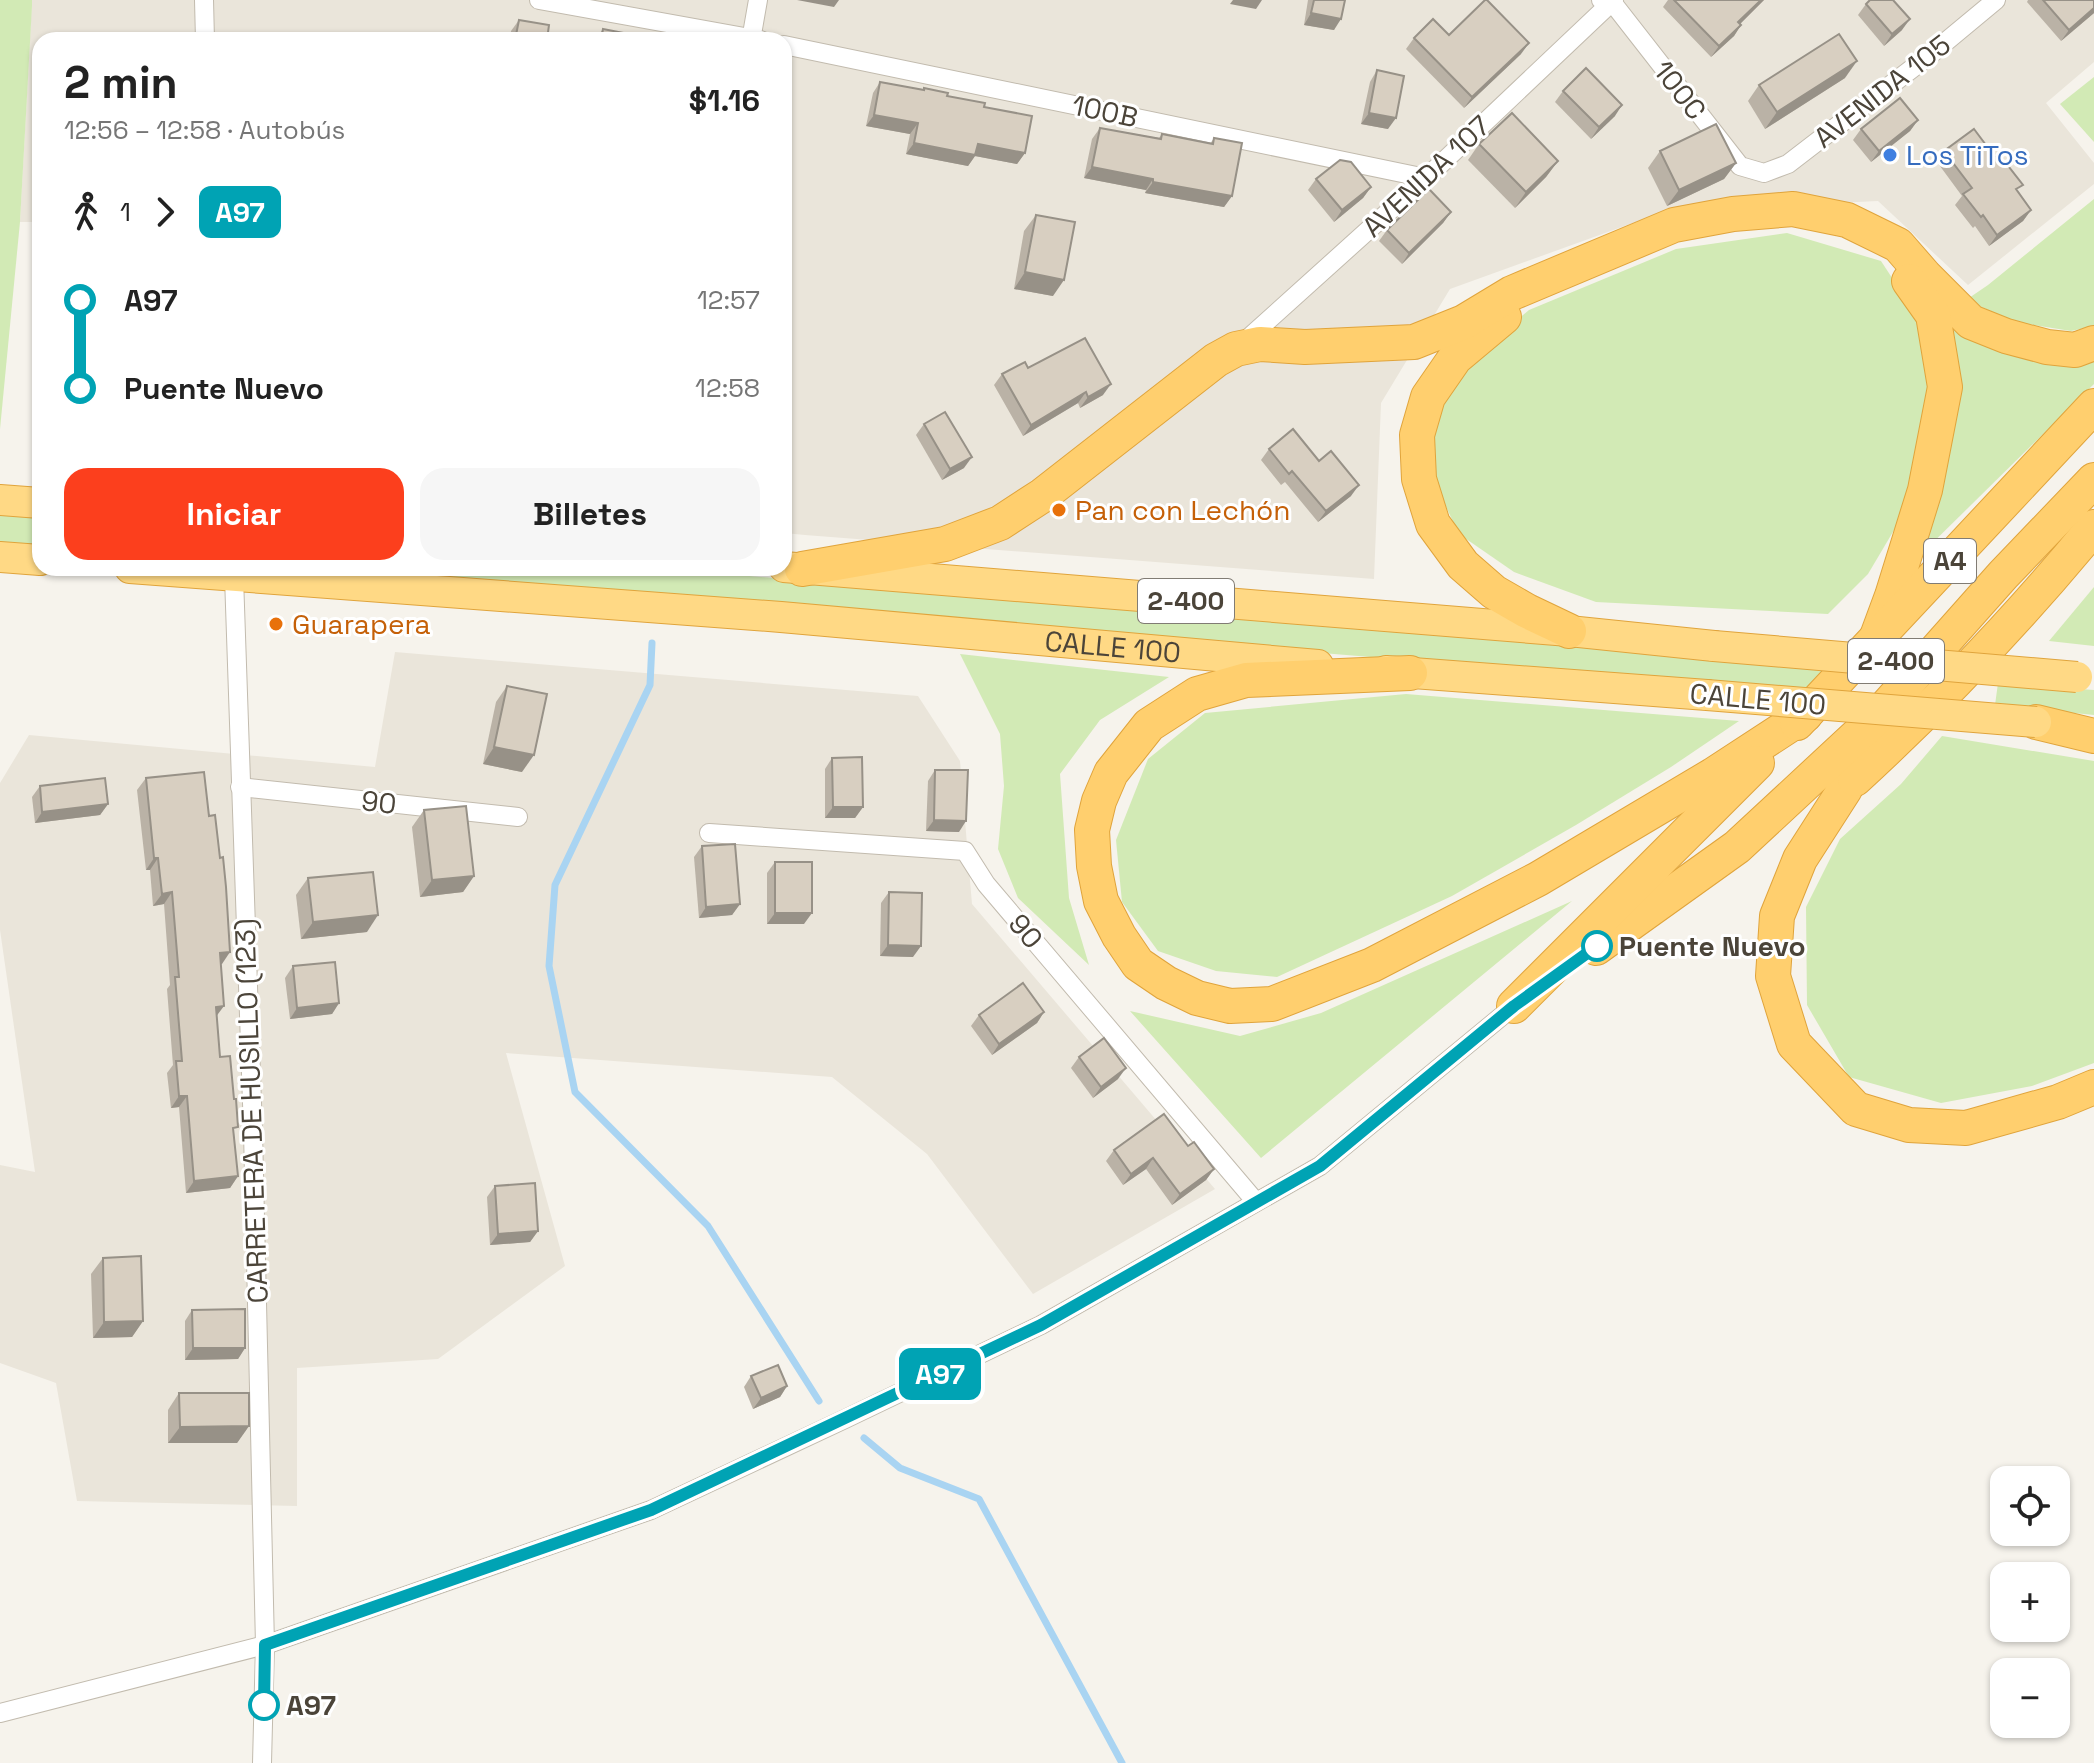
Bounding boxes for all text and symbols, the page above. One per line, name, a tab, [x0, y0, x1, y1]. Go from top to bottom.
street label: AVENIDA 105	[1806, 26, 1958, 156]
street label: 100C	[1646, 53, 1714, 127]
text: 2 min	[64, 55, 178, 111]
text: $1.16	[689, 81, 760, 120]
street label: 100B	[1069, 87, 1141, 135]
street label: AVENIDA 107	[1354, 107, 1498, 245]
text: 12:56 – 12:58 · Autobús	[64, 113, 345, 147]
place label: Los TiTos	[1906, 137, 2029, 173]
marker: Los TiTos	[1881, 146, 1899, 164]
icon: walk	[64, 190, 108, 234]
icon: forward	[143, 190, 187, 234]
text: A97	[215, 194, 265, 230]
text: 1	[120, 195, 131, 229]
text: A97	[124, 281, 178, 320]
text: 12:57	[697, 283, 760, 317]
text: Puente Nuevo	[124, 369, 324, 408]
text: 12:58	[695, 371, 760, 405]
button: Iniciar	[64, 468, 404, 560]
button: Billetes	[420, 468, 760, 560]
place label: Pan con Lechón	[1075, 492, 1291, 528]
marker: Pan con Lechón	[1050, 501, 1068, 519]
road number: A4	[1924, 539, 1976, 583]
road number: 2-400	[1138, 579, 1234, 623]
place label: Guarapera	[292, 606, 431, 642]
marker: Guarapera	[267, 615, 285, 633]
street label: CALLE 100	[1043, 623, 1182, 671]
road number: 2-400	[1848, 639, 1944, 683]
street label: CALLE 100	[1688, 675, 1828, 723]
street label: 90	[360, 782, 398, 822]
street label: 90	[1001, 906, 1051, 956]
street label: CARRETERA DE HUSILLO (123)	[226, 918, 276, 1304]
place label: Puente Nuevo	[1619, 928, 1806, 964]
marker: Puente Nuevo	[1582, 931, 1612, 961]
line badge: A97	[894, 1348, 986, 1400]
text: A97	[915, 1356, 965, 1392]
map controls	[1990, 1466, 2070, 1738]
button: locate	[1990, 1466, 2070, 1546]
button: +	[1990, 1562, 2070, 1642]
button: −	[1990, 1658, 2070, 1738]
place label: A97	[286, 1687, 336, 1723]
marker: A97	[249, 1690, 279, 1720]

